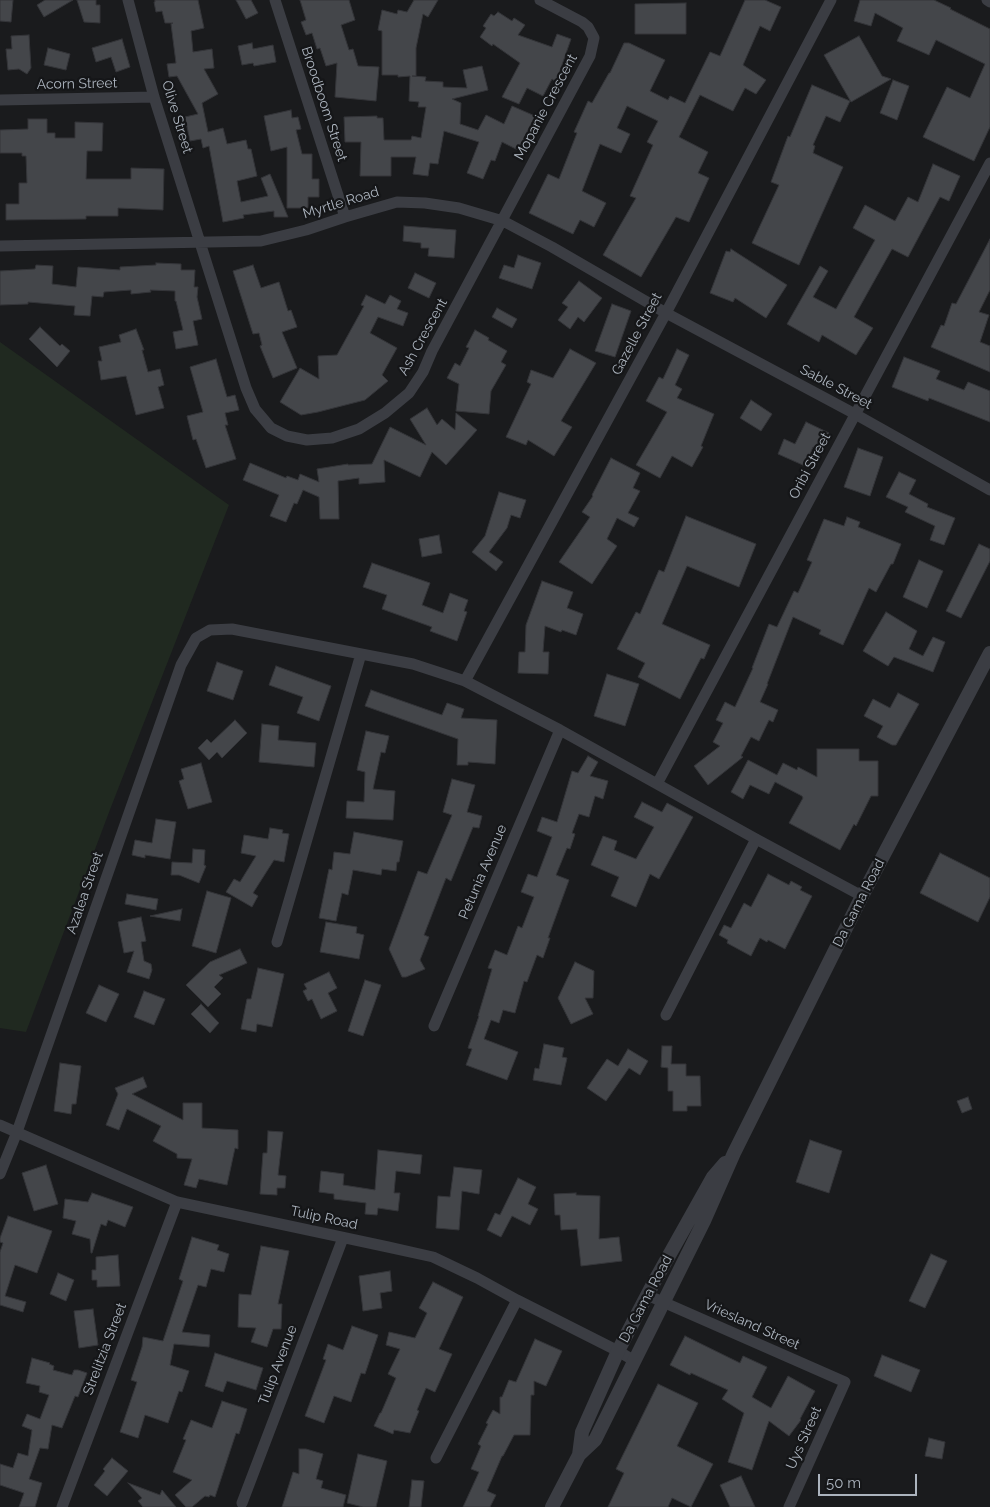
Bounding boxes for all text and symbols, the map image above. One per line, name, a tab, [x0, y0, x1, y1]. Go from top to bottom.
street label: Broodboom Street	[297, 44, 351, 164]
street label: Mopanie Crescent	[511, 51, 581, 163]
street label: Acorn Street	[37, 75, 117, 93]
street label: Olive Street	[158, 79, 196, 155]
street label: Myrtle Road	[301, 183, 381, 223]
street label: Gazelle Street	[608, 290, 666, 378]
street label: Ash Crescent	[395, 295, 451, 379]
street label: Sable Street	[797, 361, 875, 413]
street label: Oribi Street	[786, 430, 834, 502]
street label: Petunia Avenue	[455, 822, 511, 922]
street label: Azalea Street	[63, 850, 107, 936]
street label: Da Gama Road	[830, 856, 888, 950]
street label: Tulip Road	[289, 1203, 359, 1233]
street label: Da Gama Road	[616, 1252, 676, 1346]
street label: Vriesland Street	[702, 1296, 802, 1354]
street label: Strelitzia Street	[80, 1300, 130, 1398]
street label: Tulip Avenue	[255, 1323, 301, 1407]
street label: Uys Street	[783, 1404, 825, 1472]
scale bar	[820, 1464, 919, 1496]
text: 50 m	[826, 1474, 861, 1492]

